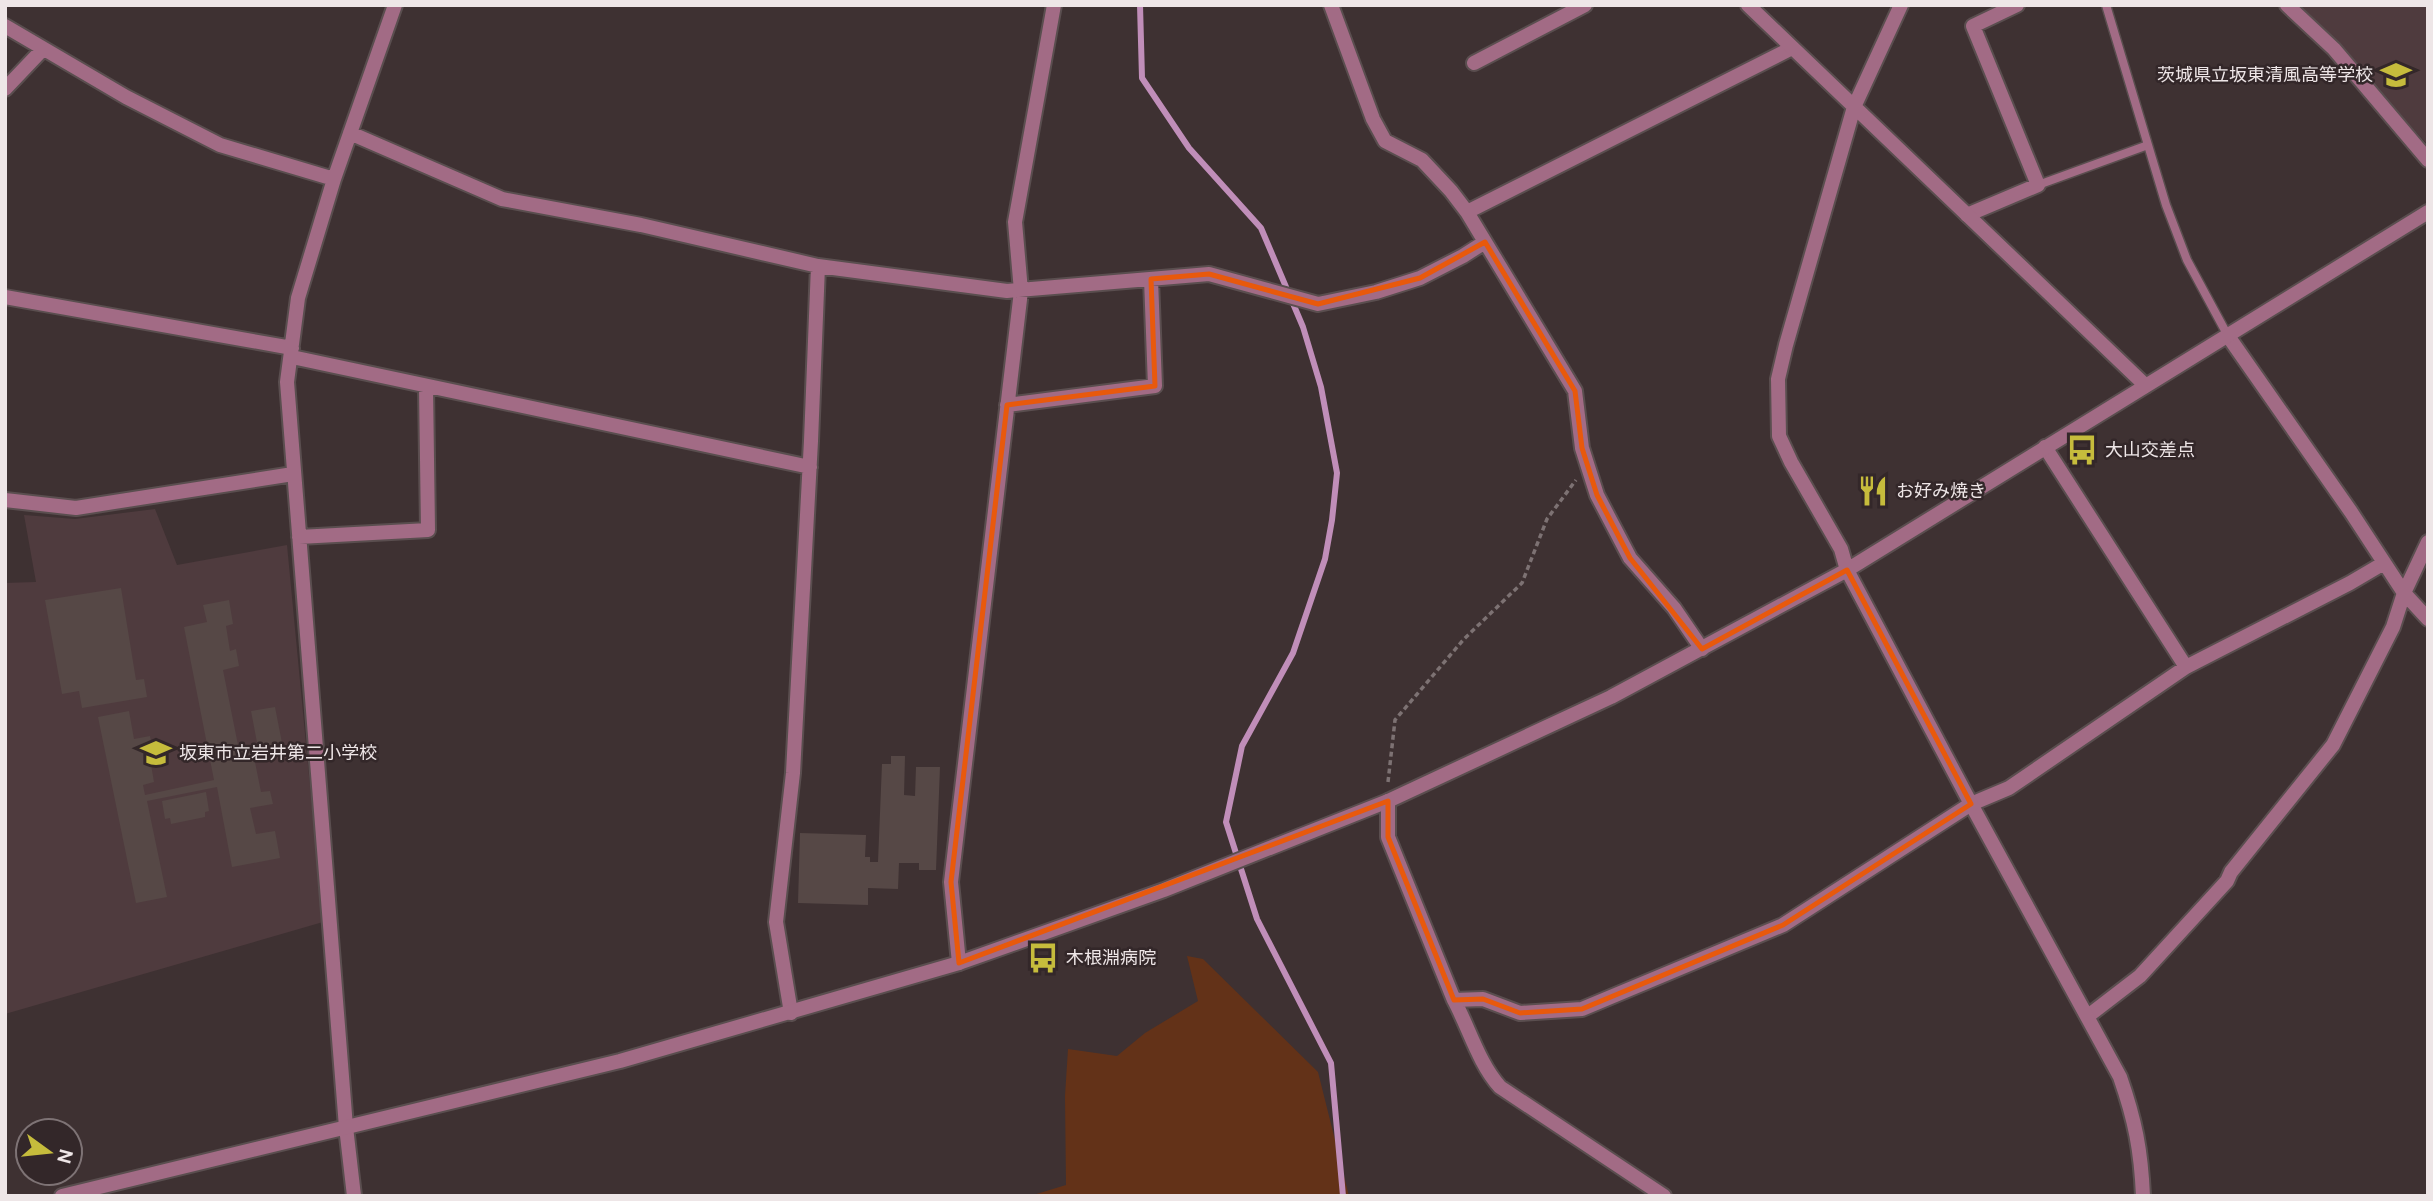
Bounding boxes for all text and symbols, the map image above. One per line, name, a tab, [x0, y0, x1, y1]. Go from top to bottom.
school or university icon: 茨城県立坂東清風高等学校	[2379, 58, 2413, 92]
place label: 茨城県立坂東清風高等学校	[2157, 63, 2373, 87]
bus stop icon: 大山交差点	[2065, 433, 2099, 467]
place label: 大山交差点	[2105, 438, 2195, 462]
restaurant icon: お好み焼き	[1856, 474, 1890, 508]
place label: お好み焼き	[1896, 479, 1986, 503]
school or university icon: 坂東市立岩井第二小学校	[139, 736, 173, 770]
place label: 坂東市立岩井第二小学校	[179, 741, 377, 765]
bus stop icon: 木根淵病院	[1026, 941, 1060, 975]
place label: 木根淵病院	[1066, 946, 1156, 970]
north arrow	[14, 1117, 84, 1187]
text: N	[51, 1146, 79, 1166]

